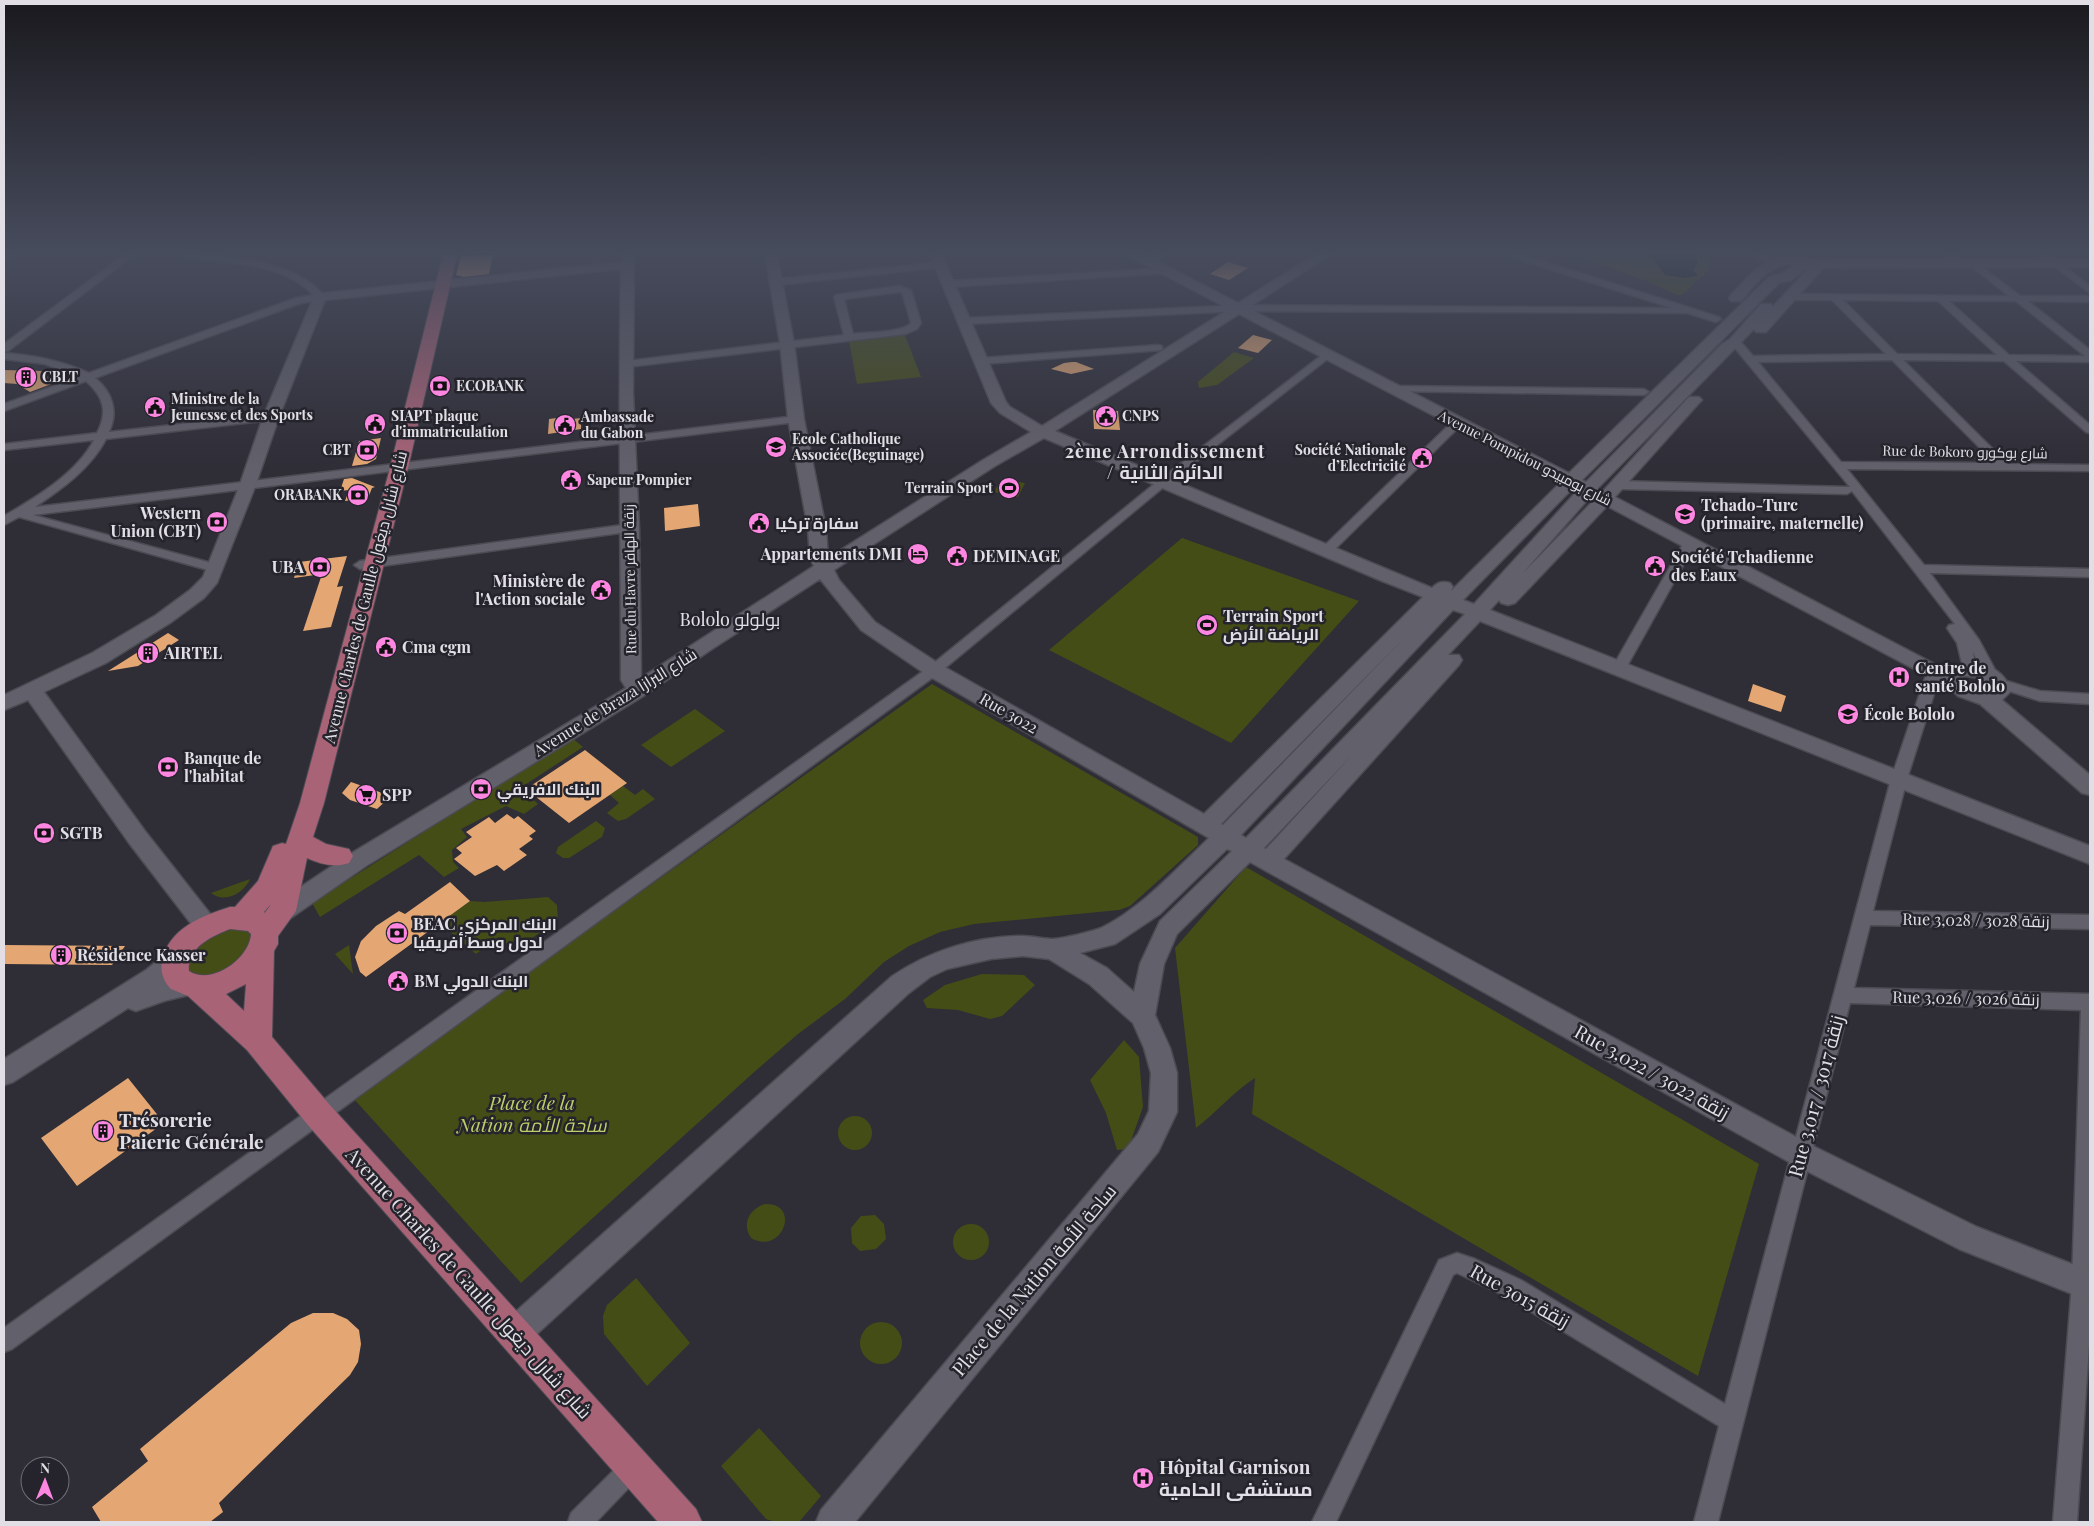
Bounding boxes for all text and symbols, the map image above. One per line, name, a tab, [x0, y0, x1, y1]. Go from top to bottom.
building icon: CBLT	[14, 365, 38, 389]
place label: CBLT	[42, 367, 78, 386]
bank icon: ECOBANK	[428, 374, 452, 398]
place label: ECOBANK	[456, 376, 525, 395]
place label: Ministre de la Jeunesse et des Sports	[170, 389, 313, 424]
public building icon: Ministre de la Jeunesse et des Sports	[143, 395, 167, 419]
public building icon: CNPS	[1094, 404, 1118, 428]
street label: Avenue Pompidou شارع بومبيدو	[1434, 405, 1615, 510]
place label: SIAPT plaque d'immatriculation	[391, 406, 508, 441]
place label: CNPS	[1122, 406, 1159, 425]
place label: Ambassade du Gabon	[580, 407, 654, 442]
public building icon: SIAPT plaque d'immatriculation	[363, 412, 387, 436]
public building icon: Ambassade du Gabon	[553, 413, 577, 437]
place label: Ecole Catholique Associée(Beguinage)	[791, 429, 924, 464]
school or university icon: Ecole Catholique Associée(Beguinage)	[764, 435, 788, 459]
bank icon: CBT	[355, 438, 379, 462]
district label: 2ème Arrondissement / الدائرة الثانية	[1065, 439, 1265, 484]
place label: CBT	[322, 440, 351, 459]
place label: Société Nationale d’Electricité	[1295, 440, 1406, 475]
street label: Rue de Bokoro شارع بوكورو	[1882, 441, 2048, 462]
public building icon: Société Nationale d’Electricité	[1410, 446, 1434, 470]
street label: Avenue Charles de Gaulle شارع شارل ديغول	[318, 449, 413, 747]
public building icon: Sapeur Pompier	[559, 468, 583, 492]
place label: Sapeur Pompier	[587, 470, 692, 489]
sports icon: Terrain Sport	[997, 476, 1021, 500]
place label: Terrain Sport	[905, 478, 993, 497]
bank icon: ORABANK	[346, 483, 370, 507]
place label: ORABANK	[274, 485, 343, 504]
place label: Tchado-Turc (primaire, maternelle)	[1701, 494, 1864, 533]
place label: Western Union (CBT)	[110, 502, 201, 541]
school or university icon: Tchado-Turc (primaire, maternelle)	[1673, 502, 1697, 526]
street label: Rue du Havre زنقة الهافر	[619, 504, 640, 654]
bank icon: Western Union (CBT)	[205, 510, 229, 534]
public building icon: سفارة تركيا	[747, 511, 771, 535]
place label: سفارة تركيا	[775, 512, 859, 533]
hotel icon: Appartements DMI	[906, 542, 930, 566]
place label: Appartements DMI	[760, 543, 902, 564]
public building icon: DEMINAGE	[945, 544, 969, 568]
place label: DEMINAGE	[973, 545, 1060, 566]
place label: Société Tchadienne des Eaux	[1671, 546, 1814, 585]
public building icon: Société Tchadienne des Eaux	[1643, 554, 1667, 578]
bank icon: UBA	[308, 555, 332, 579]
place label: UBA	[272, 556, 304, 577]
place label: Ministère de l'Action sociale	[475, 570, 585, 609]
public building icon: Ministère de l'Action sociale	[589, 578, 613, 602]
place label: Terrain Sport الرياضة الأرض	[1223, 605, 1324, 644]
district label: Bololo بولولو	[680, 607, 780, 631]
sports icon: Terrain Sport الرياضة الأرض	[1195, 613, 1219, 637]
public building icon: Cma cgm	[374, 635, 398, 659]
place label: Cma cgm	[402, 636, 471, 657]
building icon: AIRTEL	[136, 641, 160, 665]
place label: AIRTEL	[163, 642, 222, 663]
street label: Avenue de Braza شارع البرازا	[528, 643, 701, 763]
place label: Centre de santé Bololo	[1915, 657, 2005, 696]
hospital icon: Centre de santé Bololo	[1887, 665, 1911, 689]
street label: Rue 3022	[976, 688, 1042, 738]
school or university icon: École Bololo	[1836, 702, 1860, 726]
place label: École Bololo	[1864, 703, 1955, 724]
place label: Banque de l'habitat	[184, 747, 261, 786]
bank icon: Banque de l'habitat	[156, 755, 180, 779]
bank icon: البنك الافريقي	[469, 777, 493, 801]
place label: البنك الافريقي	[497, 778, 600, 802]
supermarket icon: SPP	[354, 783, 378, 807]
place label: SPP	[382, 784, 412, 805]
bank icon: SGTB	[32, 821, 56, 845]
place label: SGTB	[60, 822, 103, 843]
street label: Rue 3,028 / زنقة 3028	[1902, 908, 2050, 931]
place label: BEAC البنك المركزي لدول وسط أفريقيا	[413, 913, 557, 952]
bank icon: BEAC البنك المركزي لدول وسط أفريقيا	[385, 921, 409, 945]
building icon: Résidence Kasser	[49, 943, 73, 967]
place label: Résidence Kasser	[77, 944, 206, 965]
public building icon: BM البنك الدولي	[386, 969, 410, 993]
place label: BM البنك الدولي	[414, 970, 528, 994]
street label: Rue 3,026 / زنقة 3026	[1892, 986, 2040, 1009]
street label: Rue 3,017 / زنقة 3017	[1781, 1012, 1849, 1179]
street label: Rue 3,022 / زنقة 3022	[1570, 1018, 1735, 1125]
park label: Place de la Nation ساحة الأمة	[456, 1089, 608, 1137]
place label: Trésorerie Paierie Générale	[119, 1106, 264, 1154]
building icon: Trésorerie Paierie Générale	[91, 1119, 115, 1143]
street label: Avenue Charles de Gaulle شارع شارل ديغول	[339, 1140, 599, 1425]
street label: Place de la Nation ساحة الأمة	[945, 1178, 1121, 1381]
street label: Rue 3015 زنقة	[1466, 1257, 1575, 1333]
place label: Hôpital Garnison مستشفى الحامية	[1159, 1453, 1313, 1501]
north arrow	[20, 1456, 70, 1506]
text: N	[40, 1458, 50, 1477]
hospital icon: Hôpital Garnison مستشفى الحامية	[1131, 1466, 1155, 1490]

